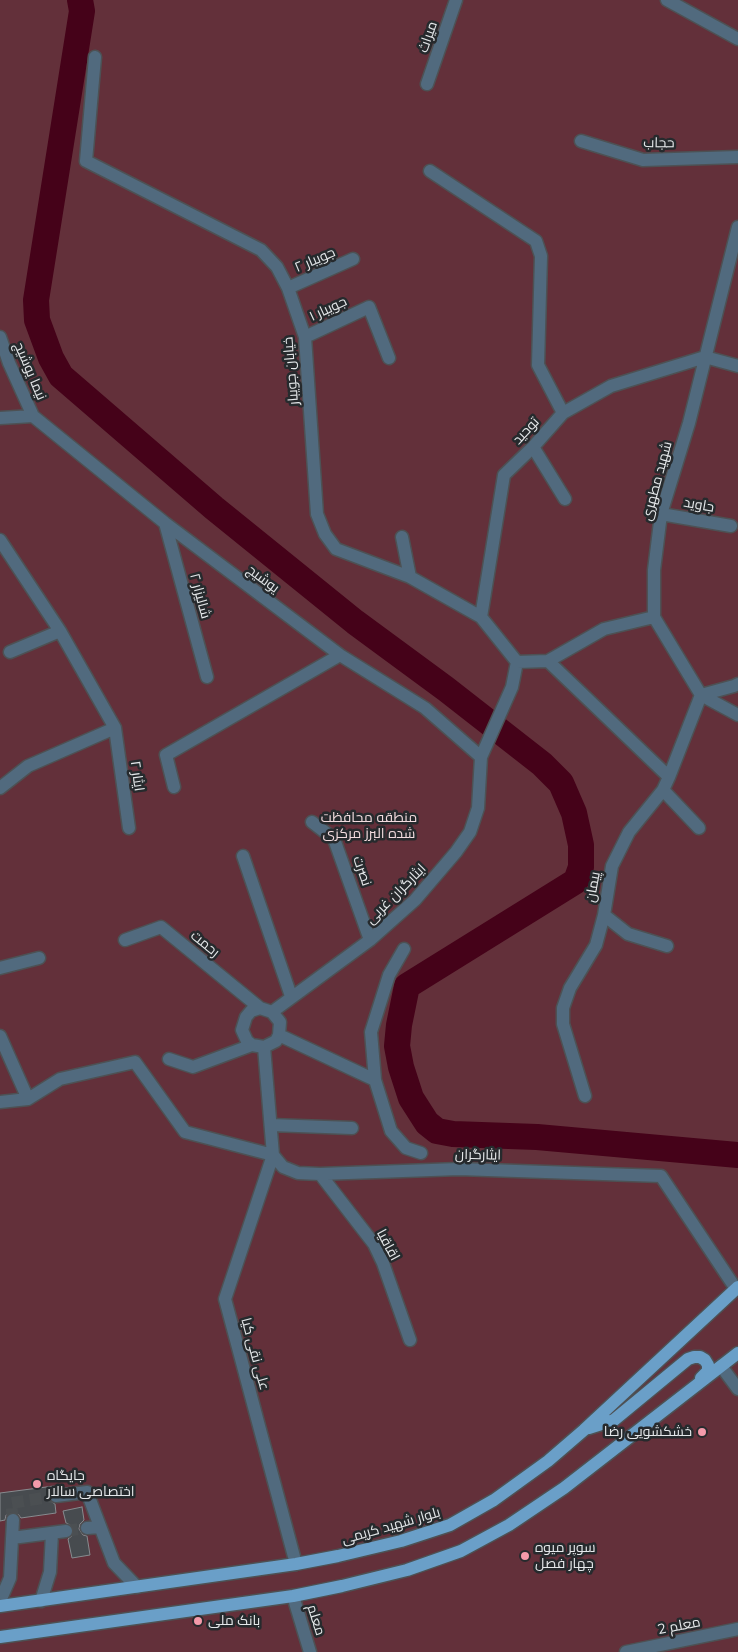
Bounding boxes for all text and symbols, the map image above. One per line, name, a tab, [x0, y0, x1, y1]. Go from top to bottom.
street label: میراث	[415, 19, 441, 55]
street label: حجاب	[643, 134, 675, 152]
street label: جویبار ۲	[292, 244, 338, 276]
street label: جویبار ۱	[307, 293, 349, 325]
street label: خیابان جویبار	[280, 336, 302, 406]
street label: نیما یوشیج	[10, 339, 50, 403]
street label: توحید	[509, 414, 543, 448]
street label: شهید مطهری	[638, 439, 676, 523]
street label: جاوید	[682, 494, 716, 516]
street label: یوشیج	[243, 561, 283, 597]
street label: شالیزار ۲	[186, 571, 214, 621]
street label: ایثار ۲	[127, 760, 147, 792]
park label: منطقه محافظت شده البرز مرکزی	[321, 810, 417, 842]
street label: نصرت	[349, 854, 375, 888]
street label: ایثارگران غربی	[362, 860, 430, 928]
street label: پیمان	[582, 870, 604, 904]
street label: رحمت	[187, 927, 223, 961]
street label: ایثارگران	[455, 1146, 501, 1164]
street label: اقاقیا	[373, 1226, 403, 1264]
street label: علی نقی کیا	[237, 1316, 273, 1392]
place label: خشکشویی رضا	[604, 1424, 692, 1440]
marker: خشکشویی رضا	[696, 1426, 708, 1438]
place label: جایگاه اختصاصی سالار	[47, 1468, 135, 1500]
marker: جایگاه اختصاصی سالار	[31, 1478, 43, 1490]
street label: بلوار شهید کریمی	[340, 1504, 442, 1548]
place label: سوپر ميوه چهار فصل	[535, 1540, 596, 1572]
marker: سوپر ميوه چهار فصل	[519, 1550, 531, 1562]
street label: معلم	[303, 1603, 329, 1637]
place label: بانک ملی	[208, 1613, 260, 1629]
street label: معلم 2	[656, 1614, 702, 1638]
marker: بانک ملی	[192, 1615, 204, 1627]

